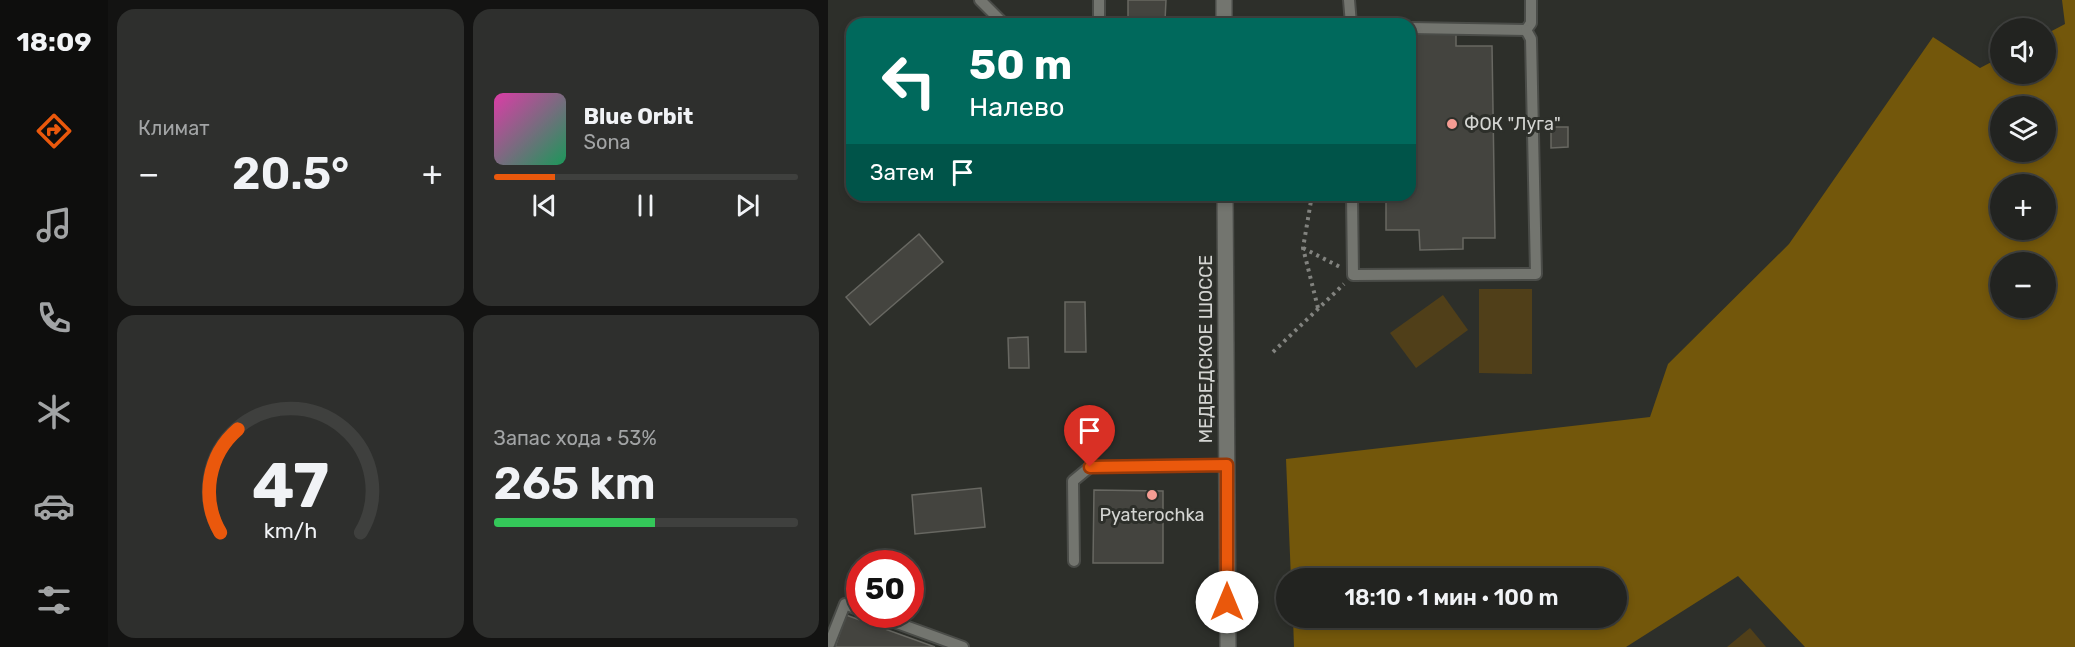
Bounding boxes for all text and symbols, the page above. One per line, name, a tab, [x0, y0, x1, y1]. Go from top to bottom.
map controls	[1990, 18, 2056, 318]
button: sound	[1990, 18, 2056, 84]
text: 18:09	[16, 26, 92, 58]
text: 50 m	[969, 40, 1072, 90]
icon: left	[870, 42, 948, 120]
text: Налево	[969, 91, 1065, 123]
button: layers	[1990, 96, 2056, 162]
text: Blue Orbit	[584, 103, 693, 130]
icon: directions	[33, 110, 75, 152]
place label: ФОК "Луга"	[1464, 113, 1561, 135]
text: Климат	[138, 116, 210, 140]
marker: ФОК "Луга"	[1445, 117, 1459, 131]
text: Sona	[584, 130, 631, 154]
text: 20.5°	[232, 147, 349, 200]
text: −	[138, 154, 159, 193]
text: +	[422, 154, 443, 193]
icon: arrive	[946, 156, 979, 189]
text: Затем	[870, 159, 934, 186]
button: +	[1990, 174, 2056, 240]
icon: previous	[528, 189, 561, 222]
icon: pause	[629, 189, 662, 222]
icon: next	[731, 189, 764, 222]
icon: music	[33, 204, 75, 246]
button: −	[1990, 252, 2056, 318]
street label: МЕДВЕДСКОЕ ШОССЕ	[1195, 255, 1217, 443]
icon: phone	[33, 297, 75, 339]
icon: climate	[33, 391, 75, 433]
pin	[1064, 405, 1115, 467]
icon: arrive	[1073, 414, 1106, 447]
text: Запас хода · 53%	[494, 426, 657, 450]
text: 47	[252, 449, 329, 523]
text: 265 km	[494, 457, 656, 510]
icon: car	[33, 485, 75, 527]
marker: Pyaterochka	[1145, 488, 1159, 502]
place label: Pyaterochka	[1099, 504, 1205, 526]
text: km/h	[263, 519, 317, 544]
speed limit sign: 50	[846, 550, 924, 628]
position arrow	[1195, 570, 1259, 634]
icon: filters	[33, 579, 75, 621]
text: 18:10 · 1 мин · 100 m	[1344, 584, 1559, 611]

